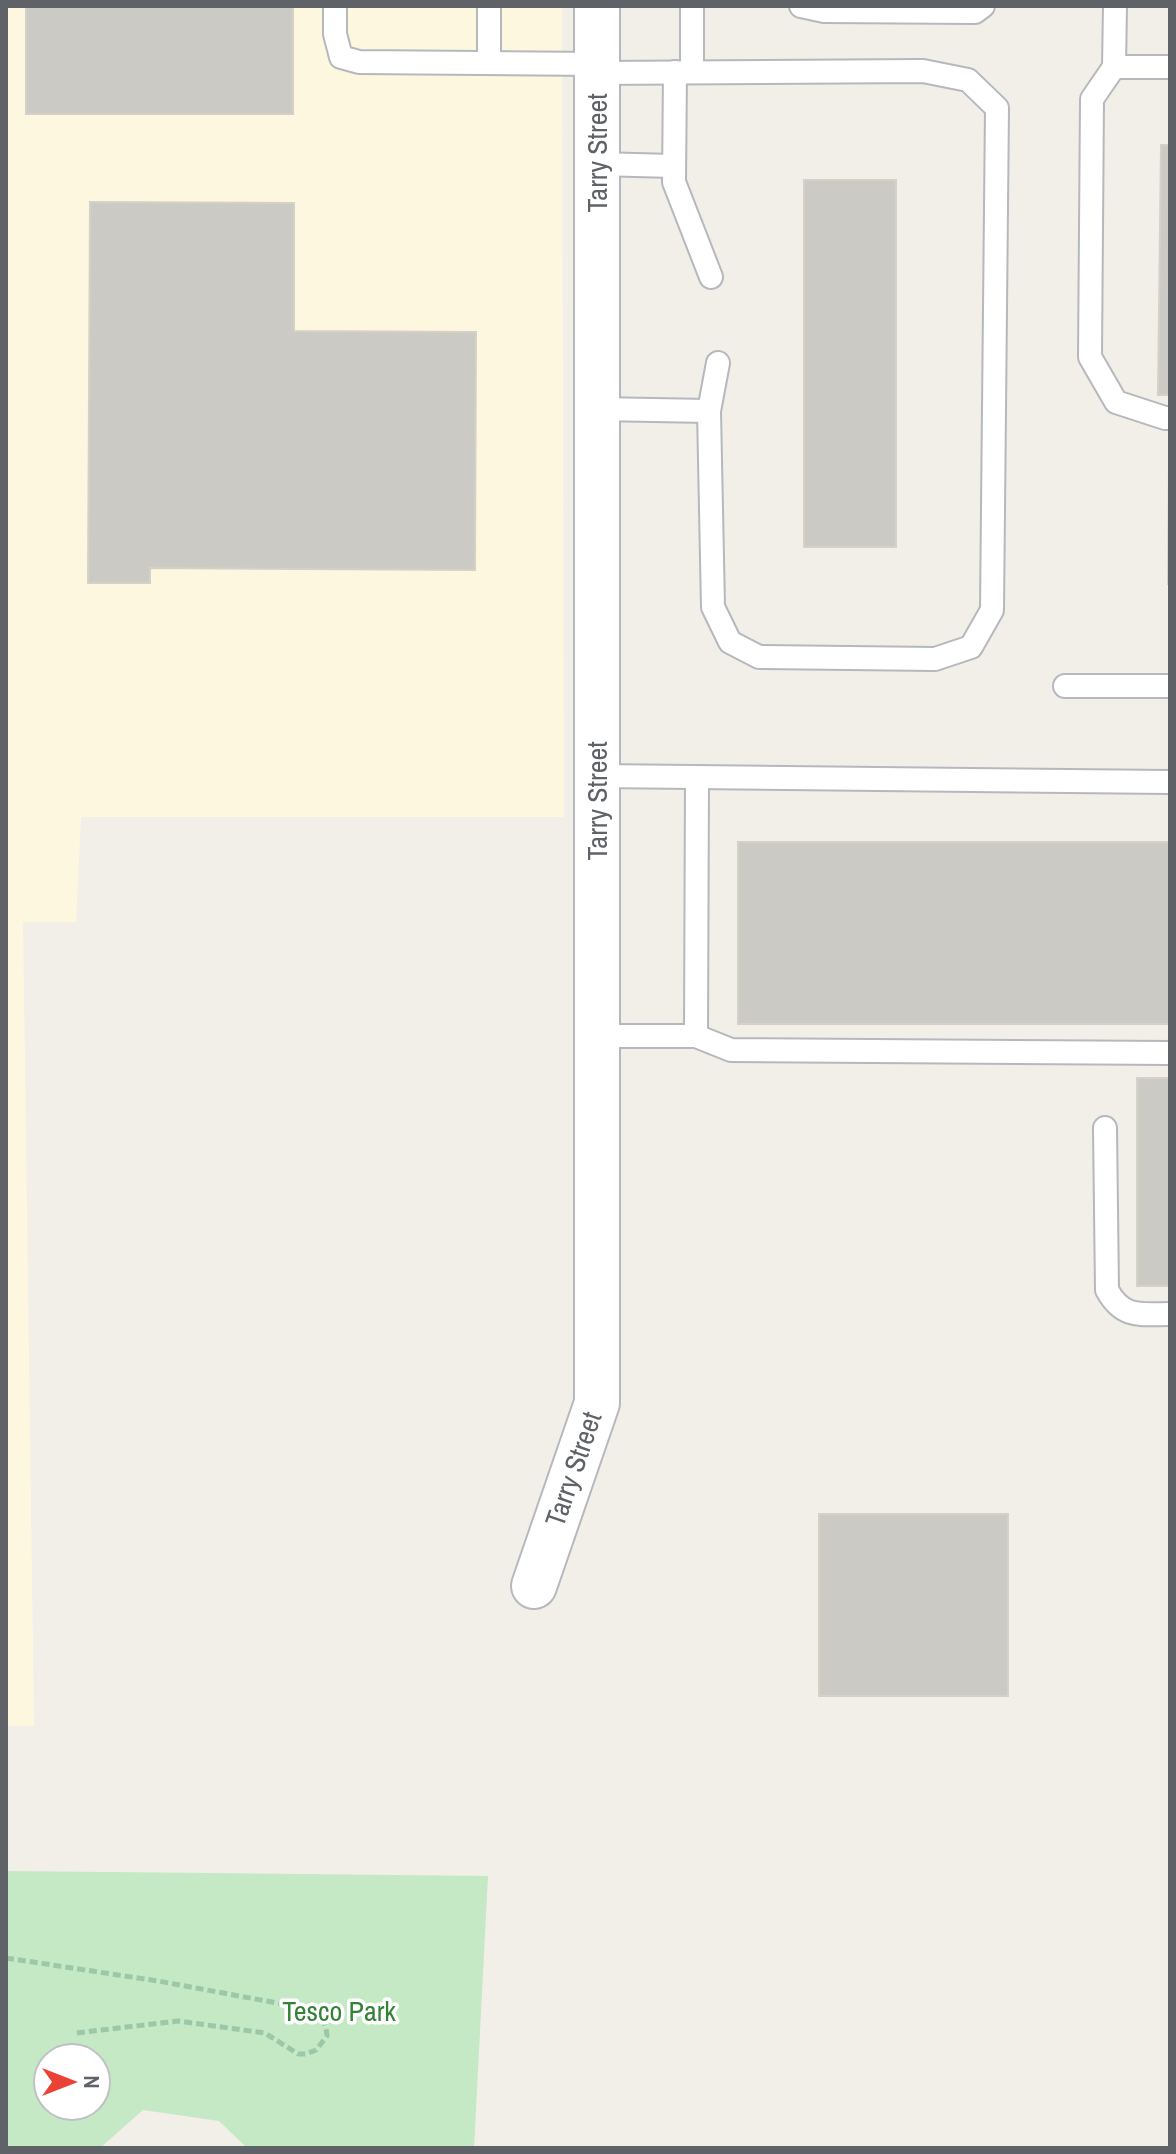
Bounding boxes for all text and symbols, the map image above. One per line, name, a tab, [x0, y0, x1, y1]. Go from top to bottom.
street label: Tarry Street	[578, 93, 616, 213]
street label: Tarry Street	[578, 741, 616, 861]
street label: Tarry Street	[536, 1406, 610, 1532]
park label: Tesco Park	[282, 1992, 396, 2030]
north arrow	[32, 2042, 112, 2122]
text: N	[77, 2075, 107, 2089]

